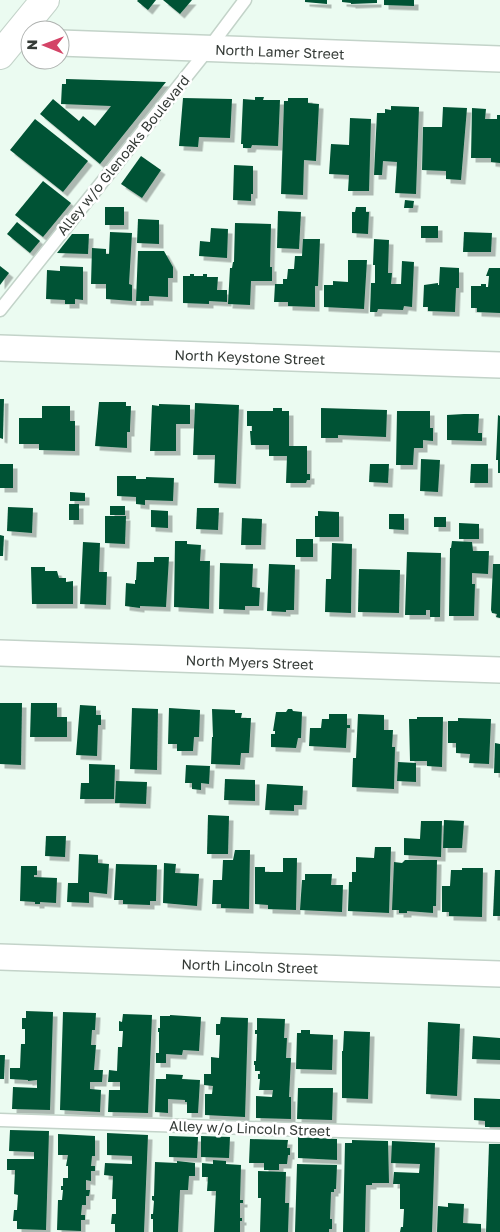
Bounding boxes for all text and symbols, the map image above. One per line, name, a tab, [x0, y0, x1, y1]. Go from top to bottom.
north arrow	[20, 20, 70, 70]
text: N	[23, 39, 40, 50]
street label: North Lamer Street	[215, 40, 345, 62]
street label: Alley w/o Glenoaks Boulevard	[53, 72, 193, 238]
street label: North Keystone Street	[174, 345, 325, 368]
street label: North Myers Street	[186, 651, 314, 672]
street label: North Lincoln Street	[181, 955, 319, 976]
street label: Alley w/o Lincoln Street	[169, 1117, 331, 1139]

